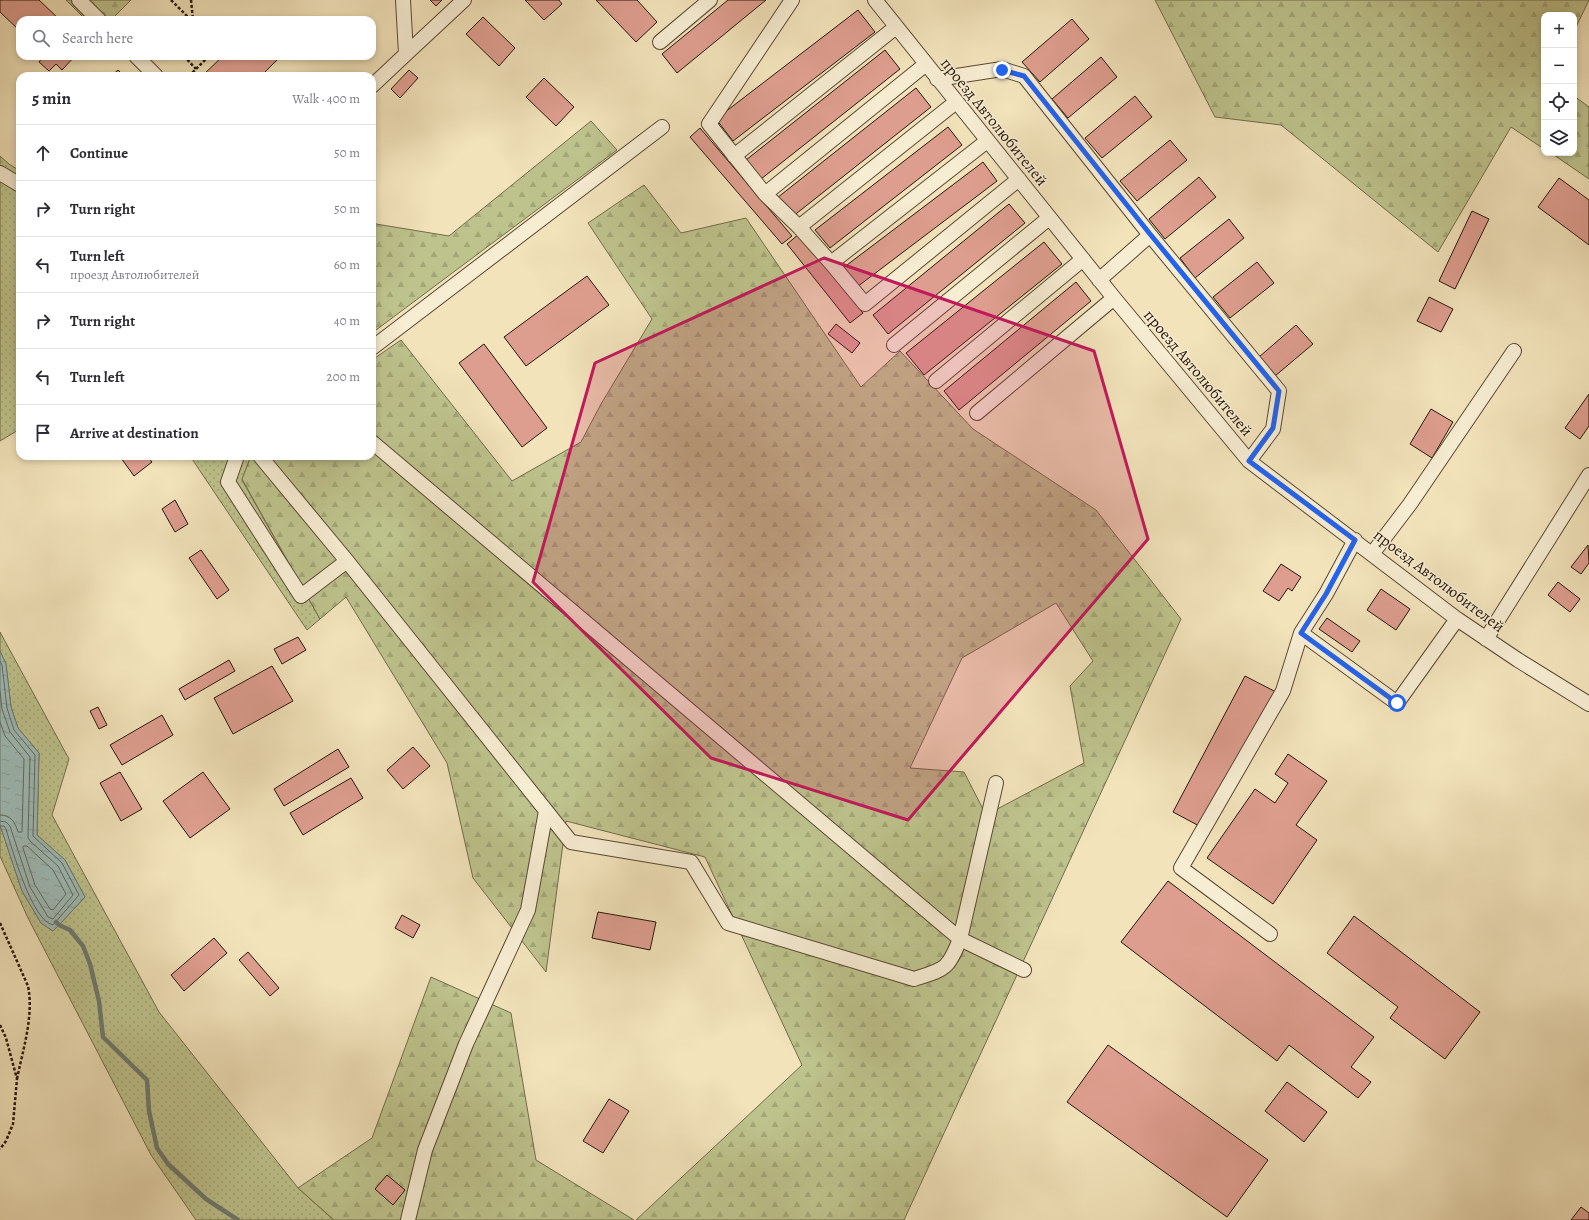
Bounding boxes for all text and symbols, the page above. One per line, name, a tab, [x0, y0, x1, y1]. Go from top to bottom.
map controls	[1541, 12, 1577, 156]
button: +	[1541, 12, 1577, 48]
search box	[16, 16, 376, 60]
icon: search	[30, 27, 52, 49]
text: Search here	[62, 28, 133, 48]
button: −	[1541, 48, 1577, 84]
street label: проезд Автолюбителей	[935, 53, 1053, 191]
route end	[993, 61, 1011, 79]
button: locate	[1541, 84, 1577, 120]
text: 5 min	[32, 87, 71, 110]
text: Walk · 400 m	[292, 90, 360, 107]
button: layers	[1541, 120, 1577, 156]
icon: ahead	[32, 142, 54, 164]
text: Continue	[70, 143, 128, 163]
text: 50 m	[334, 144, 360, 161]
icon: right	[32, 198, 54, 220]
text: Turn right	[70, 199, 135, 219]
text: 50 m	[334, 200, 360, 217]
text: Turn left	[70, 246, 125, 266]
icon: left	[32, 254, 54, 276]
text: 60 m	[334, 256, 360, 273]
text: проезд Автолюбителей	[70, 266, 199, 283]
street label: проезд Автолюбителей	[1138, 305, 1258, 441]
icon: right	[32, 310, 54, 332]
text: Turn right	[70, 311, 135, 331]
text: 40 m	[334, 312, 360, 329]
icon: left	[32, 366, 54, 388]
text: Turn left	[70, 367, 125, 387]
text: 200 m	[327, 368, 360, 385]
icon: arrive	[32, 422, 54, 444]
text: Arrive at destination	[70, 423, 199, 443]
street label: проезд Автолюбителей	[1369, 524, 1509, 638]
route start	[1388, 694, 1406, 712]

